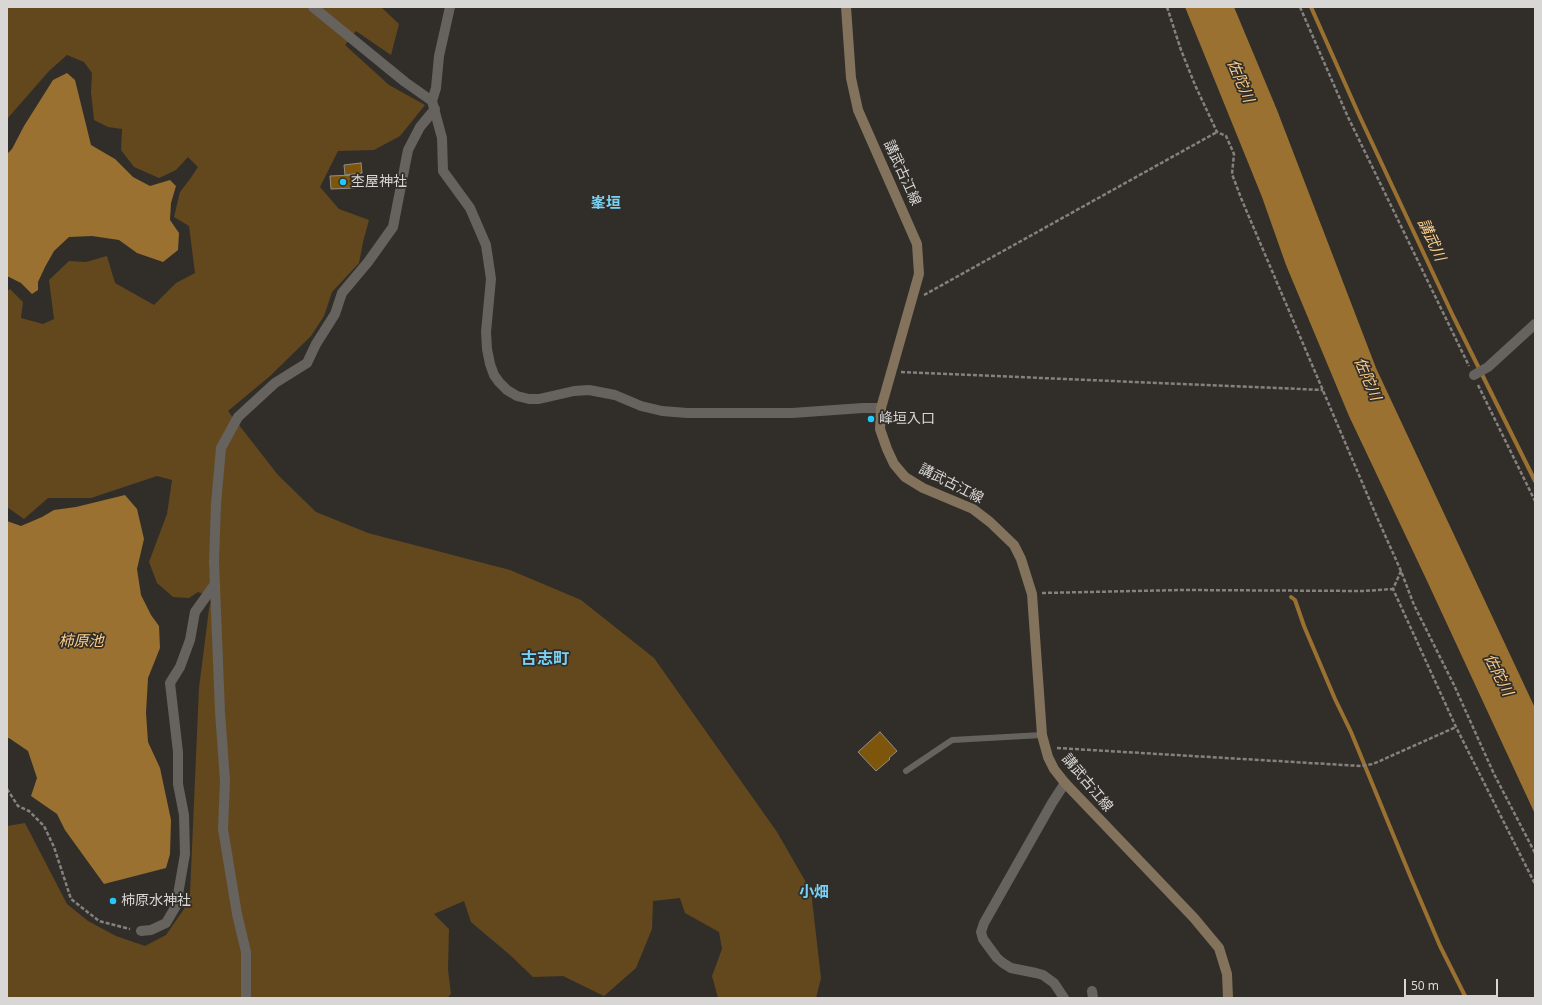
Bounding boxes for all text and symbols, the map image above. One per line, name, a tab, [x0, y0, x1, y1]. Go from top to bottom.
water label: 佐陀川	[1223, 57, 1257, 105]
street label: 講武古江線	[880, 138, 924, 208]
place label: 杢屋神社	[351, 174, 407, 190]
marker: 杢屋神社	[338, 177, 348, 187]
district label: 峯垣	[591, 195, 621, 213]
water label: 講武川	[1413, 216, 1449, 264]
water label: 佐陀川	[1350, 355, 1384, 403]
place label: 峰垣入口	[879, 411, 935, 427]
marker: 峰垣入口	[866, 414, 876, 424]
street label: 講武古江線	[916, 461, 986, 507]
water label: 柿原池	[59, 633, 103, 651]
district label: 古志町	[521, 649, 569, 669]
water label: 佐陀川	[1480, 651, 1516, 699]
street label: 講武古江線	[1058, 751, 1116, 815]
district label: 小畑	[799, 884, 829, 902]
place label: 柿原水神社	[121, 893, 191, 909]
marker: 柿原水神社	[108, 896, 118, 906]
scale bar	[1406, 971, 1500, 997]
text: 50 m	[1411, 977, 1439, 994]

